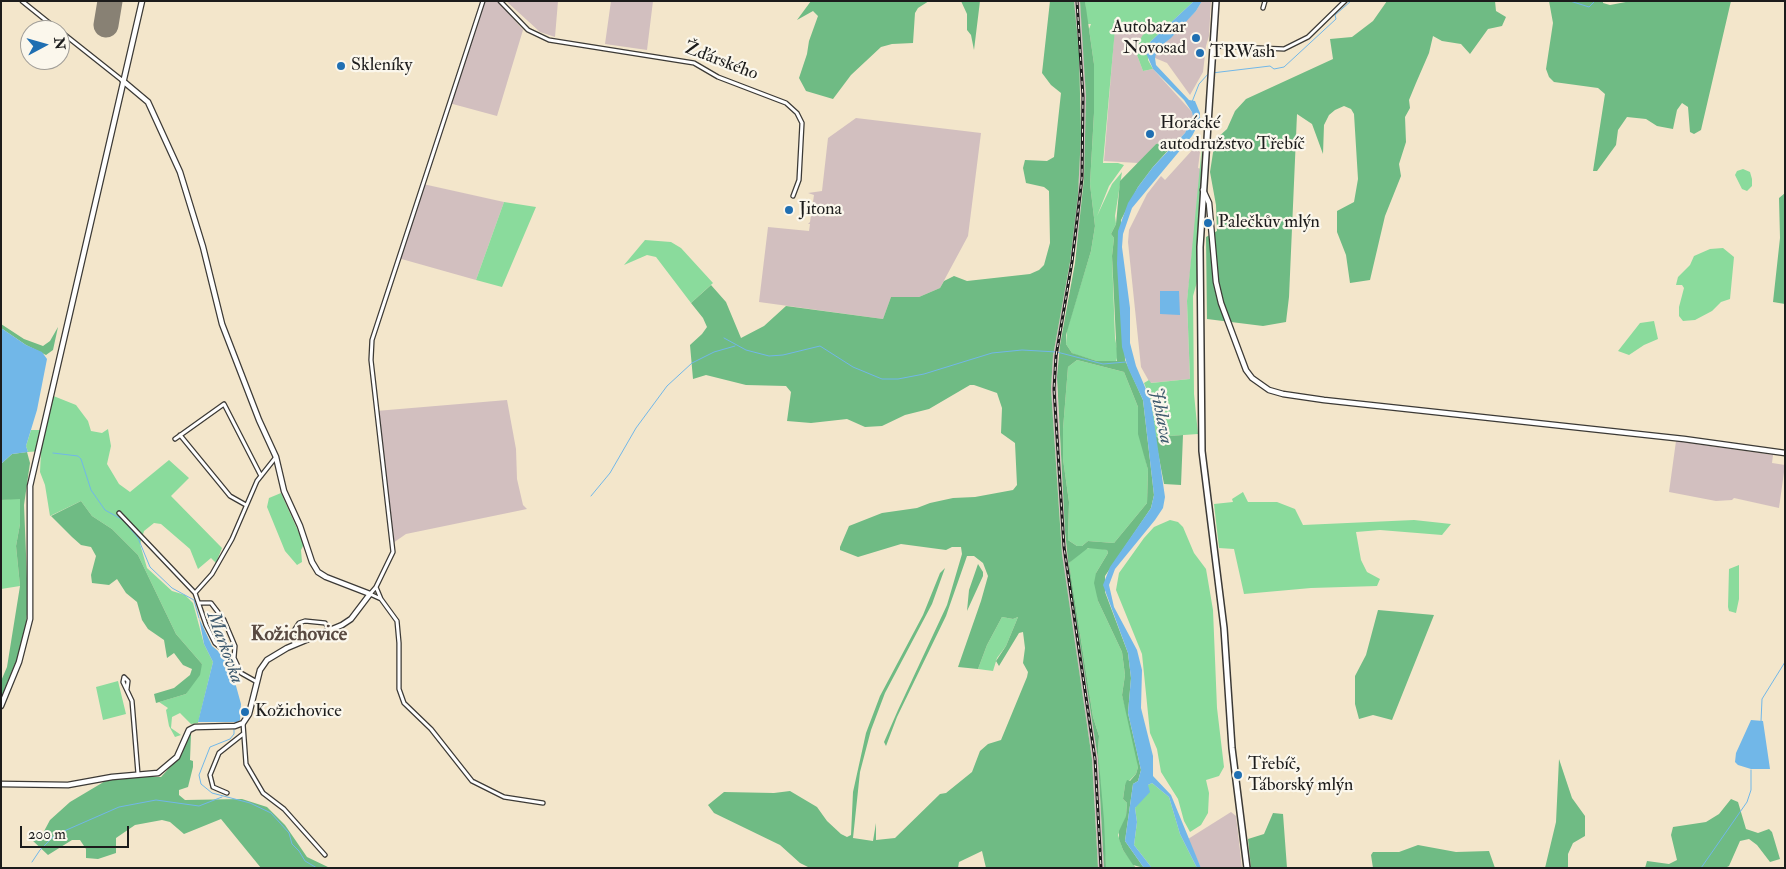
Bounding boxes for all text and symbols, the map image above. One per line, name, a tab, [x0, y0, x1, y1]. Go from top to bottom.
place label: Autobazar Novosad	[1112, 17, 1186, 59]
north arrow	[20, 20, 70, 70]
marker: Autobazar Novosad	[1190, 32, 1202, 44]
text: N	[50, 36, 69, 51]
street label: Žďárského	[681, 38, 761, 86]
place label: TRWash	[1210, 42, 1275, 64]
marker: TRWash	[1194, 47, 1206, 59]
place label: Skleníky	[351, 55, 412, 77]
marker: Skleníky	[335, 60, 347, 72]
place label: Horácké autodružstvo Třebíč	[1160, 113, 1305, 156]
marker: Horácké autodružstvo Třebíč	[1144, 128, 1156, 140]
place label: Jitona	[799, 199, 842, 221]
marker: Jitona	[783, 204, 795, 216]
place label: Palečkův mlýn	[1218, 212, 1320, 234]
marker: Palečkův mlýn	[1202, 217, 1214, 229]
water label: Jihlava	[1143, 386, 1177, 446]
water label: Markovka	[200, 609, 248, 687]
district label: Kožichovice	[251, 624, 347, 648]
place label: Kožichovice	[255, 701, 342, 723]
marker: Kožichovice	[239, 706, 251, 718]
place label: Třebíč, Táborský mlýn	[1248, 754, 1353, 796]
marker: Třebíč, Táborský mlýn	[1232, 769, 1244, 781]
scale bar	[22, 816, 131, 848]
text: 200 m	[28, 825, 66, 844]

